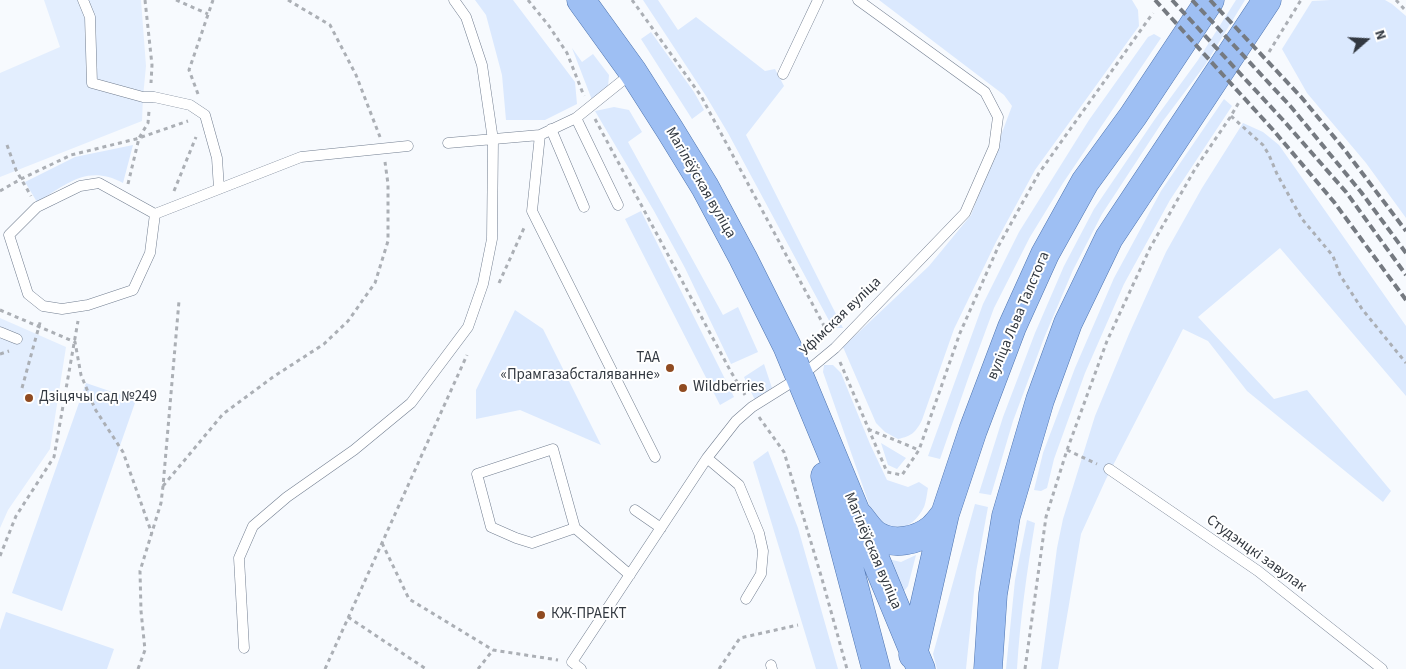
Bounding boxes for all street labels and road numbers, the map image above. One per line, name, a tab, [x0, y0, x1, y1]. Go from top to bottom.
street label: Магілёўская вуліца	[661, 124, 739, 242]
street label: вуліца Льва Талстога	[984, 249, 1054, 383]
street label: Уфімская вуліца	[797, 274, 885, 360]
street label: Магілёўская вуліца	[839, 490, 905, 612]
street label: Студэнцкі завулак	[1202, 512, 1310, 596]

